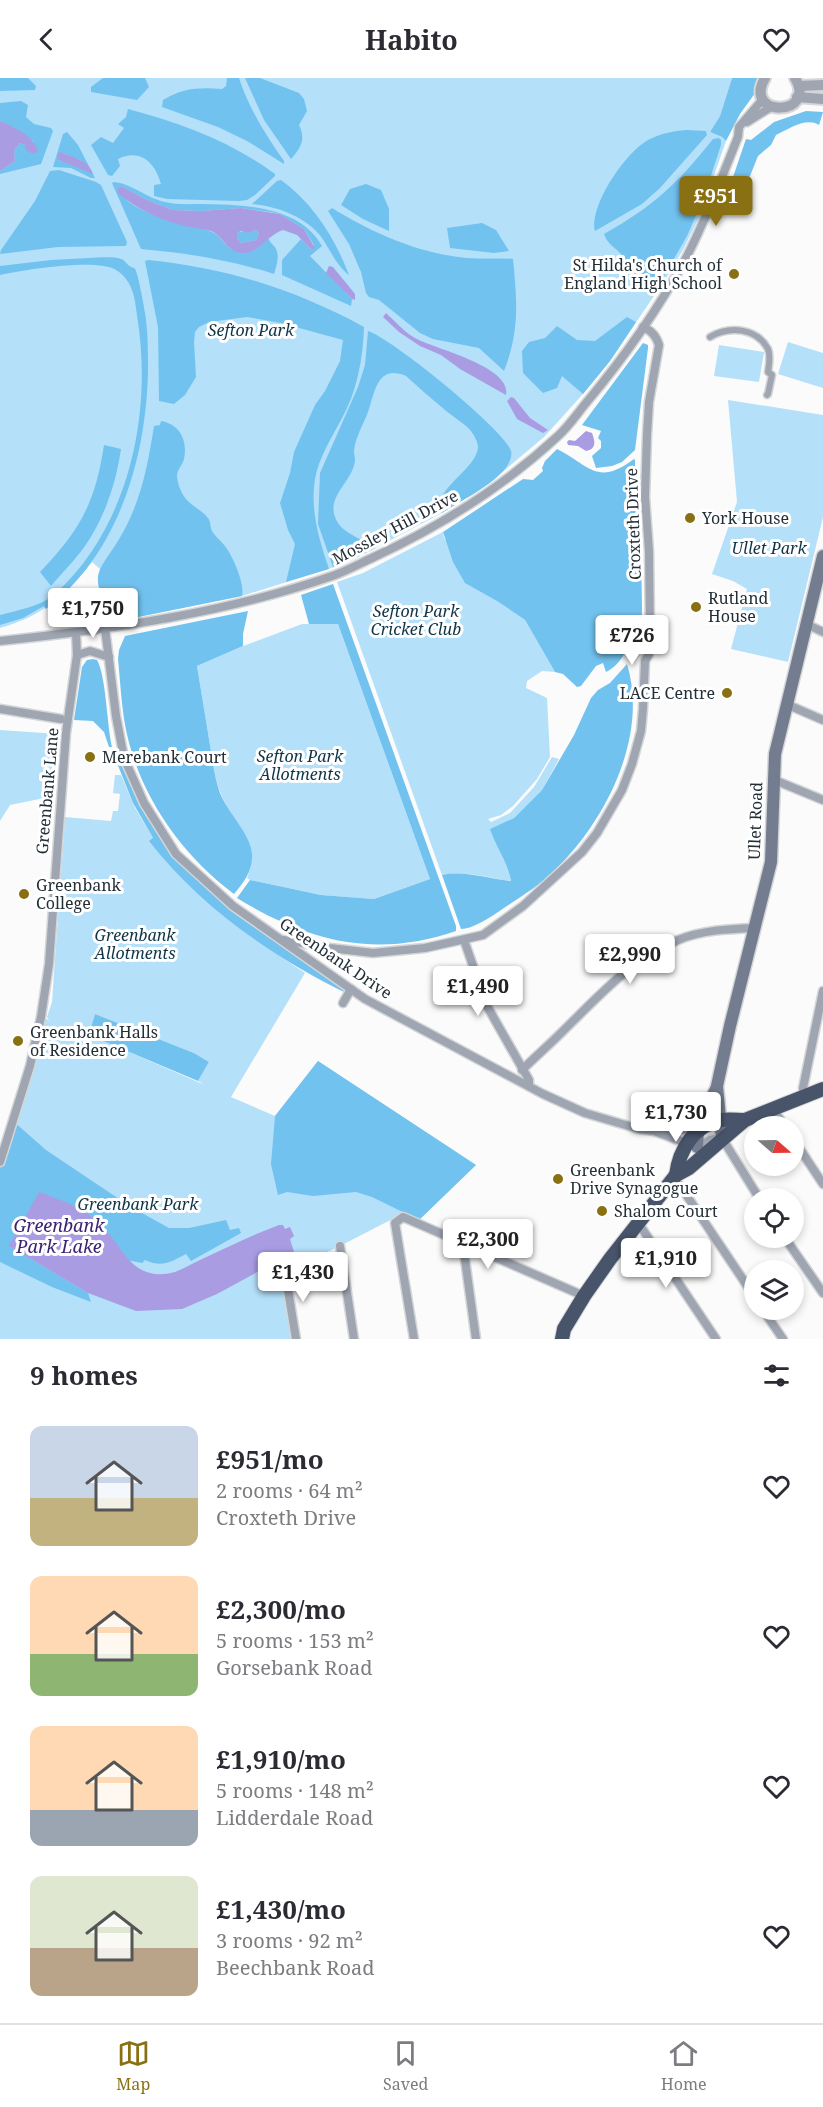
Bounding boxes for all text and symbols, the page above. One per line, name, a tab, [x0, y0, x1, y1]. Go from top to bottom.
text: Habito	[365, 21, 458, 58]
icon: back	[30, 23, 63, 56]
icon: heart	[760, 23, 793, 56]
pin: £951	[680, 176, 752, 227]
text: £951	[693, 182, 739, 209]
place label: St Hilda's Church of England High School	[564, 254, 724, 294]
marker: St Hilda's Church of England High School	[727, 267, 741, 281]
park label: Sefton Park	[208, 319, 295, 341]
street label: Croxteth Drive	[620, 468, 646, 580]
street label: Mossley Hill Drive	[328, 485, 462, 569]
place label: York House	[701, 507, 789, 529]
marker: York House	[683, 511, 697, 525]
park label: Ullet Park	[731, 537, 807, 559]
place label: Rutland House	[708, 587, 769, 627]
pin: £1,750	[44, 588, 142, 639]
text: £1,750	[62, 594, 124, 621]
park label: Sefton Park Cricket Club	[371, 600, 461, 640]
marker: Rutland House	[689, 600, 703, 614]
pin: £726	[596, 615, 668, 666]
text: £726	[609, 621, 655, 648]
place label: LACE Centre	[620, 682, 715, 704]
marker: LACE Centre	[720, 686, 734, 700]
street label: Greenbank Lane	[31, 727, 63, 855]
park label: Sefton Park Allotments	[257, 745, 344, 785]
place label: Merebank Court	[102, 746, 227, 768]
marker: Merebank Court	[83, 750, 97, 764]
street label: Ullet Road	[743, 781, 767, 861]
place label: Greenbank College	[36, 874, 122, 914]
marker: Greenbank College	[17, 887, 31, 901]
street label: Greenbank Drive	[275, 912, 397, 1004]
park label: Greenbank Allotments	[93, 924, 176, 964]
pin: £2,990	[581, 934, 679, 985]
text: £2,990	[599, 940, 661, 967]
pin: £1,490	[429, 966, 527, 1017]
text: £1,490	[447, 972, 509, 999]
place label: Greenbank Halls of Residence	[30, 1021, 158, 1061]
marker: Greenbank Halls of Residence	[11, 1034, 25, 1048]
pin: £1,730	[627, 1092, 725, 1143]
text: £1,730	[645, 1098, 707, 1125]
north arrow	[744, 1116, 804, 1176]
map controls	[744, 1116, 804, 1320]
place label: Greenbank Drive Synagogue	[570, 1159, 698, 1199]
marker: Greenbank Drive Synagogue	[551, 1172, 565, 1186]
button: locate	[744, 1188, 804, 1248]
park label: Greenbank Park	[78, 1193, 199, 1215]
place label: Shalom Court	[614, 1200, 718, 1222]
marker: Shalom Court	[595, 1204, 609, 1218]
water label: Greenbank Park Lake	[13, 1213, 105, 1258]
pin: £2,300	[439, 1219, 537, 1270]
text: £2,300	[457, 1225, 519, 1252]
pin: £1,910	[617, 1238, 715, 1289]
text: £1,910	[635, 1244, 697, 1271]
pin: £1,430	[254, 1252, 352, 1303]
text: £1,430	[272, 1258, 334, 1285]
button: layers	[744, 1260, 804, 1320]
text: 9 homes	[30, 1357, 138, 1393]
icon: filters	[760, 1359, 793, 1392]
text: £951/mo	[216, 1441, 324, 1477]
icon: home	[78, 1450, 150, 1522]
icon: heart	[760, 1470, 793, 1503]
text: 2 rooms · 64 m²	[216, 1477, 363, 1504]
text: Croxteth Drive	[216, 1504, 356, 1531]
text: £2,300/mo	[216, 1591, 346, 1627]
icon: home	[78, 1600, 150, 1672]
icon: heart	[760, 1620, 793, 1653]
text: 5 rooms · 153 m²	[216, 1627, 374, 1654]
text: Gorsebank Road	[216, 1654, 373, 1681]
text: £1,910/mo	[216, 1741, 346, 1777]
icon: home	[78, 1750, 150, 1822]
icon: heart	[760, 1770, 793, 1803]
text: 5 rooms · 148 m²	[216, 1777, 374, 1804]
text: Lidderdale Road	[216, 1804, 373, 1831]
text: £1,430/mo	[216, 1891, 346, 1927]
icon: home	[78, 1900, 150, 1972]
icon: heart	[760, 1920, 793, 1953]
text: 3 rooms · 92 m²	[216, 1927, 363, 1954]
text: Beechbank Road	[216, 1954, 375, 1981]
tab: Map	[116, 2037, 150, 2095]
tab: Saved	[383, 2037, 428, 2095]
tab: Home	[661, 2037, 707, 2095]

